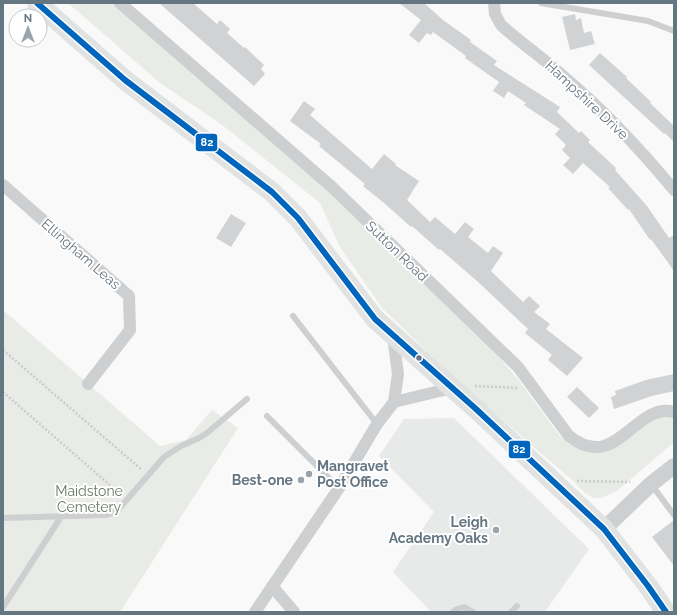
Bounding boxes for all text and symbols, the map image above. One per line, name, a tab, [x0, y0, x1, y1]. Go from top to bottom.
north arrow	[8, 8, 48, 48]
text: N	[24, 12, 32, 25]
street label: Hampshire Drive	[542, 58, 632, 142]
line badge: 82	[195, 133, 218, 152]
text: 82	[201, 136, 213, 149]
street label: Ellingham Leas	[38, 216, 124, 293]
street label: Sutton Road	[363, 218, 431, 284]
unlabelled marker	[414, 353, 424, 363]
line badge: 82	[508, 440, 531, 459]
text: 82	[513, 443, 525, 456]
place label: Mangravet Post Office	[317, 458, 389, 490]
marker: Mangravet Post Office	[304, 469, 314, 479]
place label: Best-one	[232, 472, 294, 488]
marker: Best-one	[296, 475, 306, 485]
park label: Maidstone Cemetery	[55, 483, 123, 515]
place label: Leigh Academy Oaks	[389, 514, 488, 546]
marker: Leigh Academy Oaks	[491, 525, 501, 535]

